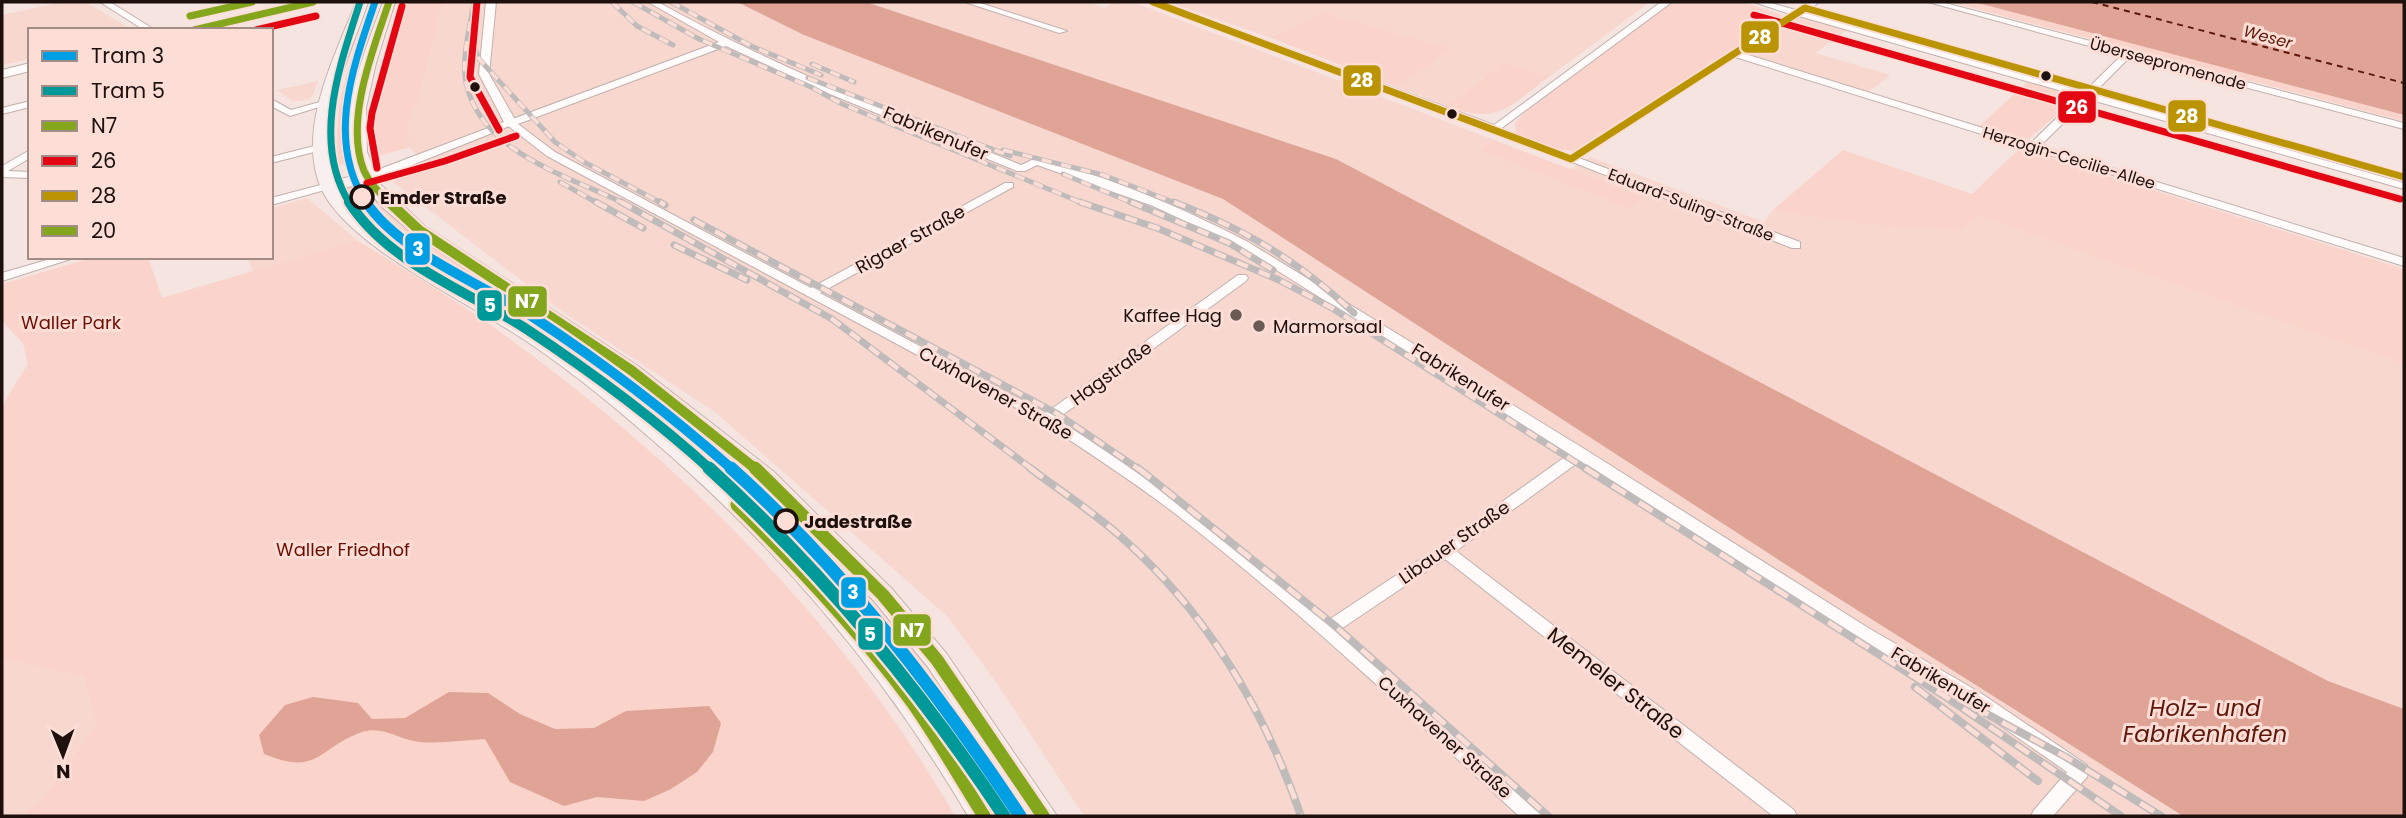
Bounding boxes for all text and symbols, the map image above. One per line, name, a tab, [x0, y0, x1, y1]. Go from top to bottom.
water label: Weser	[2241, 19, 2296, 55]
line badge: 28	[1740, 20, 1780, 54]
text: 28	[1748, 24, 1772, 51]
legend	[28, 28, 273, 259]
street label: Überseepromenade	[2087, 32, 2249, 96]
text: Tram 3	[91, 41, 164, 70]
line badge: 28	[1342, 64, 1382, 97]
text: 28	[1350, 67, 1374, 94]
unlabelled marker	[2039, 69, 2053, 83]
text: Tram 5	[91, 76, 165, 105]
unlabelled marker	[468, 80, 482, 94]
line badge: 26	[2057, 90, 2097, 124]
text: 26	[2066, 94, 2088, 121]
line badge: 28	[2167, 99, 2207, 133]
street label: Fabrikenufer	[880, 100, 993, 166]
text: 28	[2175, 103, 2199, 130]
unlabelled marker	[1445, 107, 1459, 121]
text: N7	[91, 111, 117, 140]
street label: Herzogin-Cecilie-Allee	[1980, 121, 2158, 195]
text: 26	[91, 146, 116, 175]
street label: Eduard-Suling-Straße	[1605, 163, 1777, 247]
text: 28	[91, 181, 116, 210]
marker: Emder Straße	[350, 185, 374, 209]
place label: Emder Straße	[380, 185, 507, 210]
street label: Rigaer Straße	[851, 199, 969, 279]
text: 20	[91, 216, 116, 245]
line badge: 3	[404, 232, 431, 266]
text: 3	[412, 236, 424, 263]
line badge: N7	[507, 285, 548, 318]
text: N7	[515, 288, 539, 315]
line badge: 5	[476, 289, 503, 322]
text: 5	[484, 292, 496, 319]
place label: Kaffee Hag	[1123, 303, 1222, 328]
marker: Kaffee Hag	[1228, 307, 1244, 323]
park label: Waller Park	[21, 310, 122, 335]
place label: Marmorsaal	[1273, 314, 1382, 339]
marker: Marmorsaal	[1251, 318, 1267, 334]
street label: Hagstraße	[1065, 335, 1157, 411]
street label: Fabrikenufer	[1407, 337, 1515, 417]
street label: Cuxhavener Straße	[914, 340, 1078, 446]
street label: Libauer Straße	[1394, 494, 1514, 590]
marker: Jadestraße	[774, 509, 798, 533]
place label: Jadestraße	[804, 509, 912, 534]
park label: Waller Friedhof	[276, 537, 410, 562]
line badge: 3	[840, 576, 867, 609]
text: 3	[847, 579, 859, 606]
line badge: N7	[892, 613, 932, 647]
line badge: 5	[857, 617, 884, 651]
text: N7	[900, 617, 924, 644]
street label: Memeler Straße	[1541, 620, 1691, 746]
text: 5	[864, 621, 876, 648]
street label: Fabrikenufer	[1887, 640, 1996, 720]
street label: Cuxhavener Straße	[1372, 670, 1518, 804]
water label: Holz- und Fabrikenhafen	[2123, 692, 2287, 750]
north arrow	[28, 720, 98, 790]
text: N	[56, 758, 71, 785]

